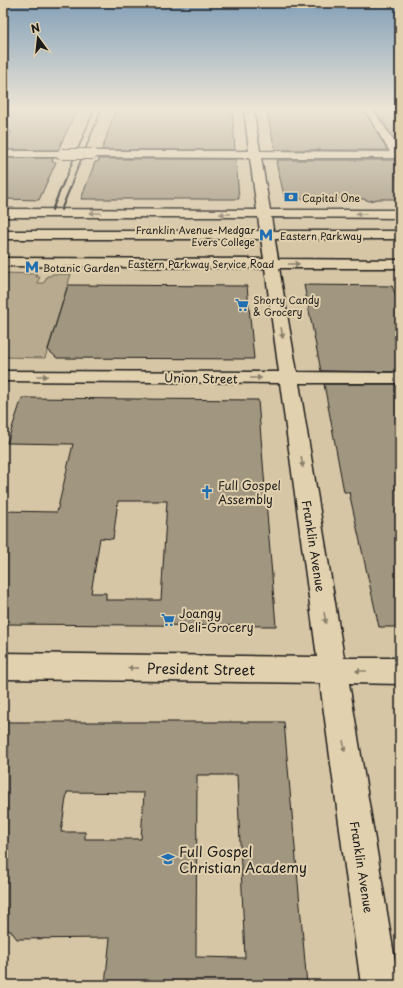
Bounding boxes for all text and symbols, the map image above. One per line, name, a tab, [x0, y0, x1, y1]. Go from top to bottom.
north arrow	[18, 18, 58, 58]
text: N	[29, 18, 42, 37]
bank icon: Capital One	[283, 189, 299, 205]
place label: Capital One	[302, 190, 360, 205]
one-way arrow	[88, 210, 101, 216]
one-way arrow	[218, 211, 231, 217]
one-way arrow	[354, 211, 367, 217]
place label: Franklin Avenue-Medgar Evers College	[136, 222, 256, 249]
metro station icon: Franklin Avenue-Medgar Evers College	[258, 227, 274, 243]
street label: Eastern Parkway	[280, 228, 362, 244]
street label: Eastern Parkway Service Road	[128, 256, 274, 271]
metro station icon: Botanic Garden	[24, 259, 40, 275]
place label: Botanic Garden	[43, 260, 120, 275]
one-way arrow	[288, 261, 301, 267]
place label: Shorty Candy & Grocery	[253, 292, 320, 319]
supermarket icon: Shorty Candy & Grocery	[234, 297, 250, 313]
one-way arrow	[279, 327, 285, 339]
street label: Union Street	[164, 368, 238, 388]
one-way arrow	[36, 373, 49, 379]
one-way arrow	[250, 375, 263, 381]
one-way arrow	[299, 456, 305, 468]
place label: Full Gospel Assembly	[218, 476, 281, 508]
church icon: Full Gospel Assembly	[199, 484, 215, 500]
street label: Franklin Avenue	[298, 499, 330, 594]
place label: Joangy Deli-Grocery	[179, 604, 254, 636]
supermarket icon: Joangy Deli-Grocery	[160, 612, 176, 628]
one-way arrow	[322, 612, 328, 624]
street label: President Street	[147, 658, 256, 680]
one-way arrow	[126, 665, 139, 671]
one-way arrow	[354, 668, 367, 674]
one-way arrow	[341, 740, 347, 753]
street label: Franklin Avenue	[346, 820, 378, 915]
place label: Full Gospel Christian Academy	[179, 841, 307, 878]
school or university icon: Full Gospel Christian Academy	[160, 851, 176, 867]

